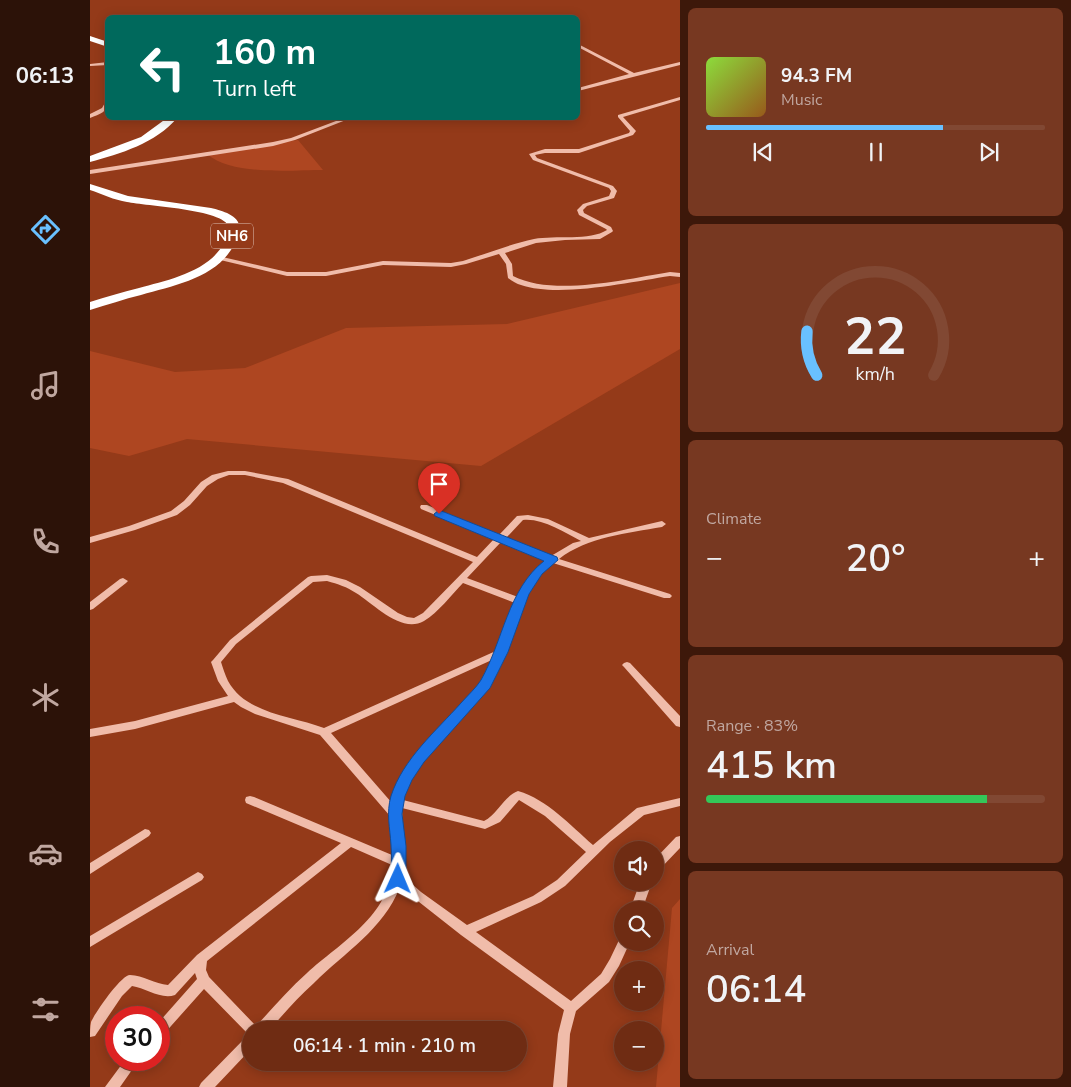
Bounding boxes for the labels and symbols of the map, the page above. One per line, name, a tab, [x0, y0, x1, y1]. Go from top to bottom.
road number: NH6	[211, 224, 253, 248]
pin	[418, 463, 460, 514]
position arrow	[371, 852, 423, 904]
speed limit sign: 30	[105, 1006, 170, 1071]

